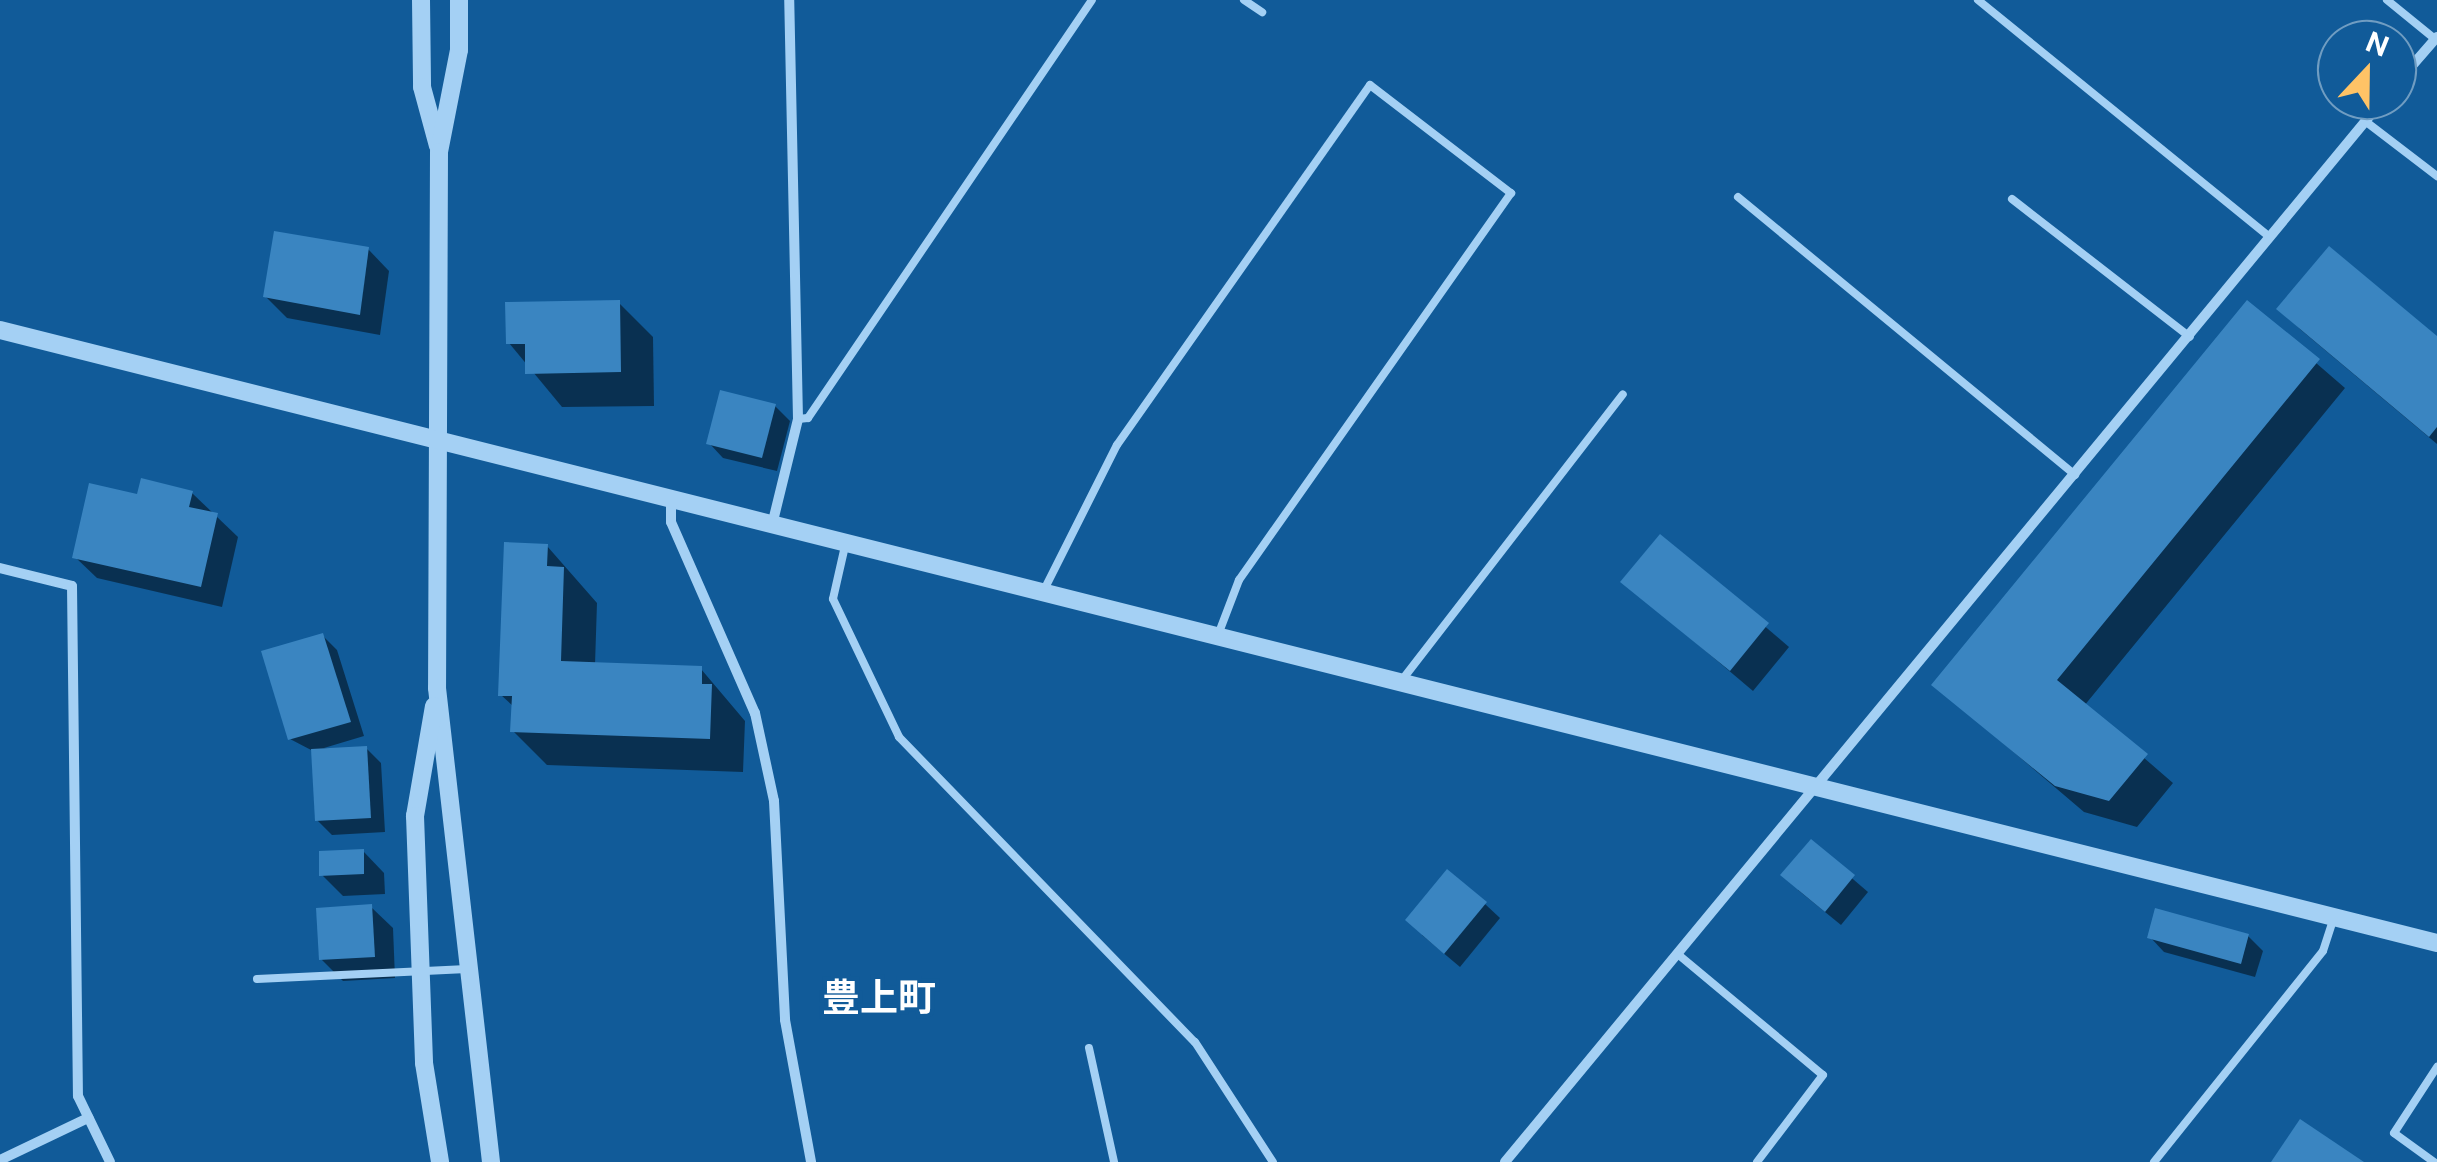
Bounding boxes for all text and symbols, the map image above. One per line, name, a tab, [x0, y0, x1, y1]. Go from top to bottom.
north arrow	[2317, 20, 2417, 120]
text: N	[2361, 24, 2394, 63]
district label: 豊上町	[822, 975, 936, 1021]

